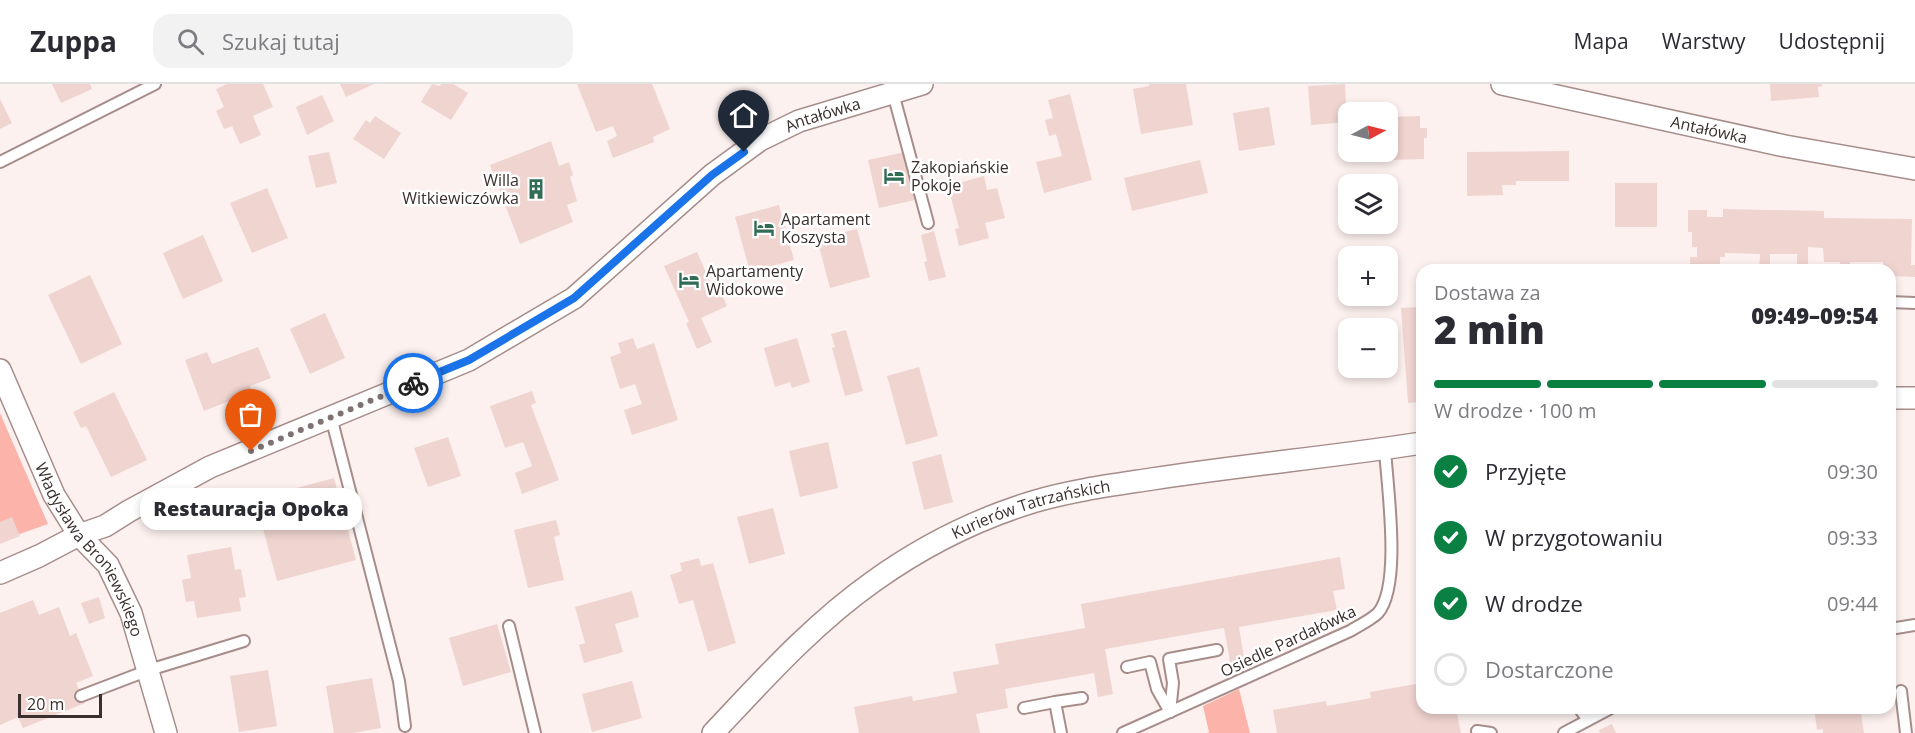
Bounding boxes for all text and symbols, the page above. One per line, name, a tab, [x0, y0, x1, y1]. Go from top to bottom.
search box	[153, 14, 573, 68]
text: Zuppa	[30, 22, 117, 60]
icon: search	[174, 25, 207, 58]
text: Szukaj tutaj	[222, 26, 340, 56]
text: Mapa	[1574, 27, 1629, 55]
text: Warstwy	[1662, 27, 1746, 55]
text: Udostępnij	[1779, 27, 1885, 55]
pin	[718, 90, 769, 152]
street label: Antałówka	[781, 92, 863, 137]
icon: home	[727, 99, 760, 132]
north arrow	[1338, 102, 1398, 162]
map controls	[1338, 102, 1398, 378]
street label: Antałówka	[1669, 110, 1749, 148]
place label: Zakopiańskie Pokoje	[911, 156, 1009, 196]
hotel icon: Zakopiańskie Pokoje	[882, 164, 906, 188]
place label: Willa Witkiewiczówka	[402, 169, 519, 209]
button: layers	[1338, 174, 1398, 234]
building icon: Willa Witkiewiczówka	[524, 177, 548, 201]
place label: Apartament Koszysta	[781, 208, 871, 248]
hotel icon: Apartament Koszysta	[752, 216, 776, 240]
button: +	[1338, 246, 1398, 306]
place label: Apartamenty Widokowe	[706, 260, 804, 300]
hotel icon: Apartamenty Widokowe	[677, 268, 701, 292]
text: Dostawa za	[1434, 279, 1541, 306]
text: 09:49–09:54	[1751, 300, 1878, 330]
text: 2 min	[1434, 302, 1545, 355]
button: −	[1338, 318, 1398, 378]
courier	[383, 353, 443, 413]
icon: bike	[397, 367, 430, 400]
pin	[225, 389, 276, 451]
text: W drodze · 100 m	[1434, 397, 1597, 424]
icon: bag	[234, 398, 267, 431]
icon: check	[1434, 455, 1467, 488]
text: Przyjęte	[1485, 456, 1567, 486]
text: 09:30	[1827, 458, 1878, 485]
street label: Władysława Broniewskiego	[30, 459, 148, 639]
street label: Kurierów Tatrzańskich	[948, 475, 1112, 544]
callout: Restauracja Opoka	[140, 487, 362, 529]
text: Restauracja Opoka	[153, 495, 349, 522]
icon: check	[1434, 521, 1467, 554]
text: W przygotowaniu	[1485, 522, 1663, 552]
text: 09:33	[1827, 524, 1878, 551]
icon: check	[1434, 587, 1467, 620]
text: W drodze	[1485, 588, 1583, 618]
text: 09:44	[1827, 590, 1878, 617]
street label: Osiedle Pardałówka	[1217, 600, 1359, 682]
text: Dostarczone	[1485, 654, 1614, 684]
scale bar	[18, 691, 102, 718]
text: 20 m	[27, 693, 64, 715]

